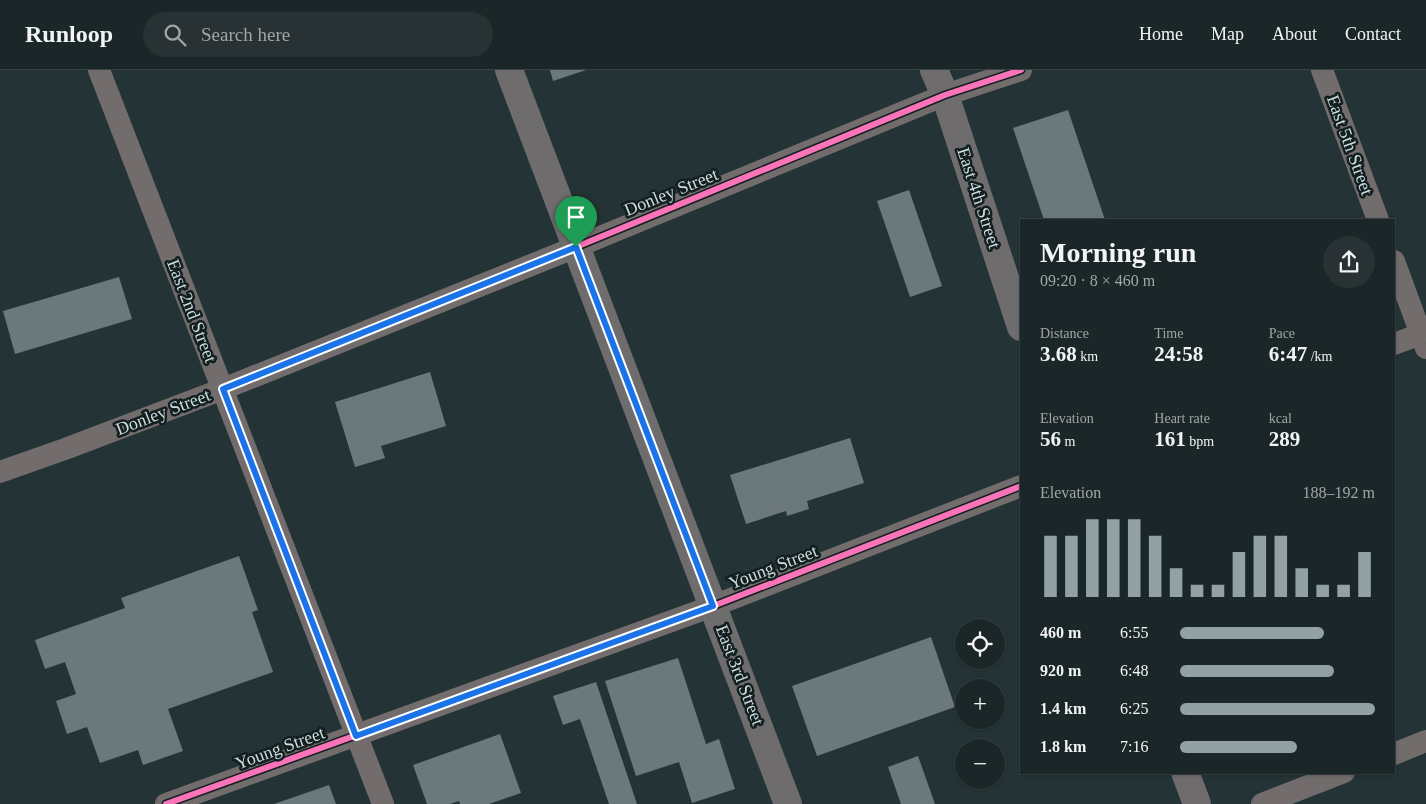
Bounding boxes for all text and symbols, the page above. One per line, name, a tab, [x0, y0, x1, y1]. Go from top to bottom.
search box	[143, 12, 493, 57]
text: Runloop	[25, 21, 113, 47]
icon: search	[161, 21, 189, 49]
text: Search here	[201, 24, 290, 45]
text: Home	[1139, 24, 1183, 44]
text: Map	[1211, 24, 1244, 44]
text: About	[1272, 24, 1317, 44]
text: Contact	[1345, 24, 1401, 44]
street label: East 5th Street	[1323, 92, 1377, 198]
street label: East 4th Street	[953, 145, 1005, 251]
street label: Donley Street	[621, 164, 721, 220]
pin	[555, 196, 597, 247]
icon: arrive	[562, 203, 590, 231]
button: share	[1323, 236, 1375, 288]
text: Morning run	[1040, 237, 1196, 268]
street label: East 2nd Street	[163, 257, 221, 365]
text: 09:20 · 8 × 460 m	[1040, 272, 1155, 289]
text: Distance	[1040, 326, 1089, 341]
text: Time	[1154, 326, 1183, 341]
text: Pace	[1269, 326, 1295, 341]
text: 3.68	[1040, 342, 1077, 366]
text: 24:58	[1154, 342, 1203, 366]
text: 6:47	[1269, 342, 1307, 366]
text: km	[1077, 349, 1098, 364]
text: /km	[1307, 349, 1332, 364]
street label: Donley Street	[113, 385, 213, 439]
text: Elevation	[1040, 411, 1094, 426]
text: Heart rate	[1154, 411, 1210, 426]
text: kcal	[1269, 411, 1292, 426]
text: 56	[1040, 427, 1061, 451]
text: 161	[1154, 427, 1186, 451]
text: 289	[1269, 427, 1300, 451]
text: m	[1061, 434, 1075, 449]
text: bpm	[1186, 434, 1214, 449]
text: Elevation	[1040, 484, 1101, 501]
text: 188–192 m	[1303, 484, 1375, 501]
street label: Young Street	[726, 541, 820, 593]
map controls	[955, 619, 1005, 789]
button: locate	[955, 619, 1005, 669]
street label: East 3rd Street	[712, 622, 768, 728]
text: 460 m	[1040, 624, 1081, 641]
text: 6:55	[1120, 624, 1148, 641]
text: 920 m	[1040, 662, 1081, 679]
text: 6:48	[1120, 662, 1148, 679]
button: +	[955, 679, 1005, 729]
text: 1.4 km	[1040, 700, 1086, 717]
text: 6:25	[1120, 700, 1148, 717]
street label: Young Street	[233, 723, 327, 773]
text: 1.8 km	[1040, 738, 1086, 755]
text: 7:16	[1120, 738, 1148, 755]
button: −	[955, 739, 1005, 789]

